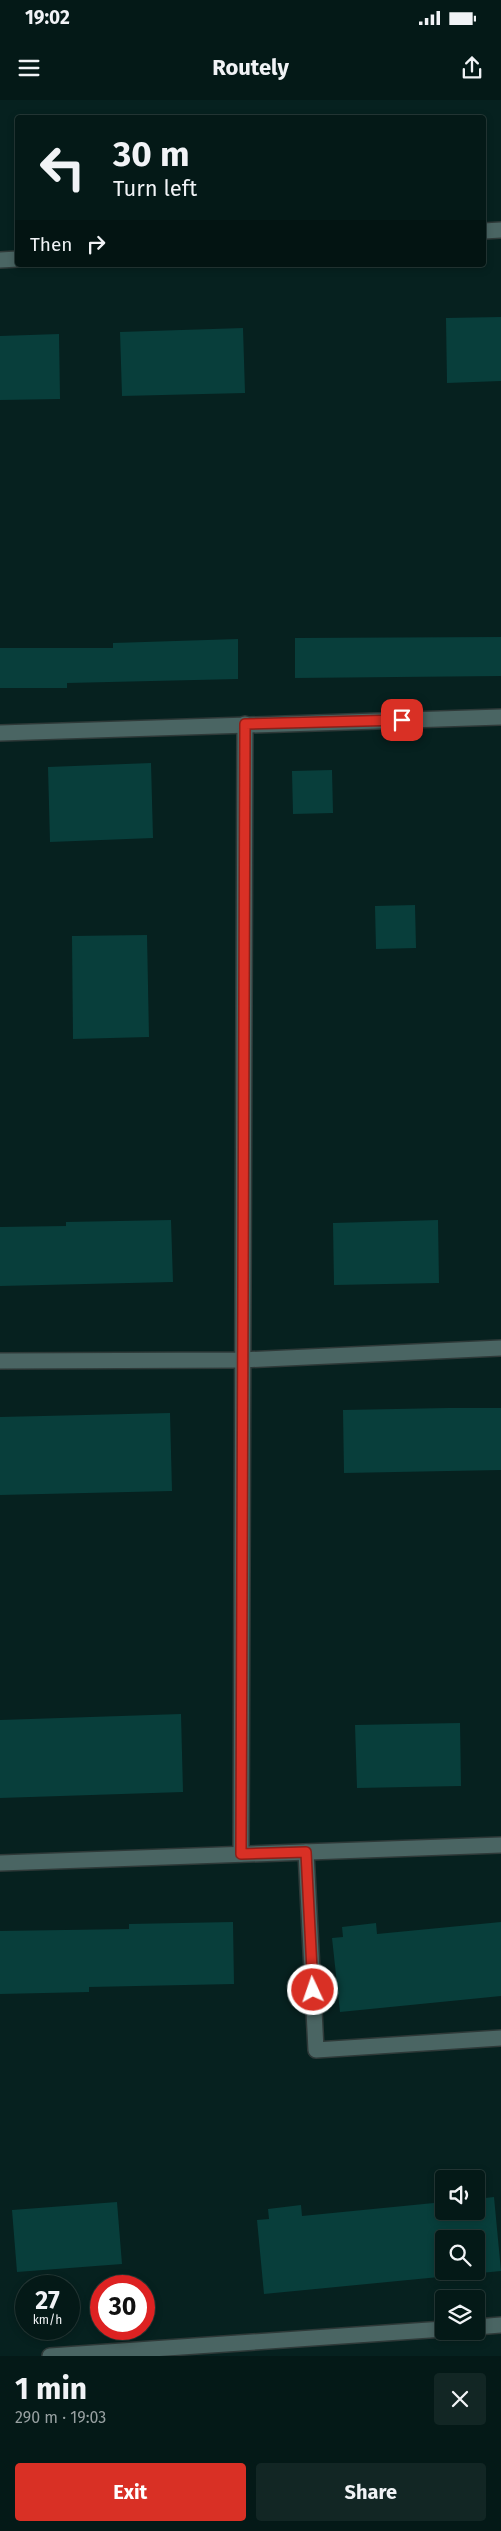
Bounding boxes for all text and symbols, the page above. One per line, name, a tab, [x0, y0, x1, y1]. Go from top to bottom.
text: 19:02	[25, 6, 70, 29]
icon: menu	[15, 54, 43, 82]
text: Routely	[212, 54, 289, 81]
icon: share	[458, 54, 486, 82]
text: 30 m	[113, 133, 190, 175]
icon: left	[30, 135, 95, 200]
text: Turn left	[113, 175, 197, 202]
icon: right	[82, 230, 110, 258]
text: Then	[30, 233, 72, 256]
pin	[381, 699, 423, 741]
icon: arrive	[388, 706, 416, 734]
position arrow	[286, 1963, 338, 2015]
map controls	[435, 2170, 485, 2340]
button: sound	[435, 2170, 485, 2220]
button: search	[435, 2230, 485, 2280]
speed limit sign: 30	[90, 2275, 155, 2340]
text: 27	[35, 2286, 60, 2316]
button: layers	[435, 2290, 485, 2340]
text: km/h	[33, 2313, 62, 2327]
text: 1 min	[15, 2371, 87, 2407]
button: close	[434, 2373, 486, 2425]
text: 290 m · 19:03	[15, 2408, 106, 2427]
button: Exit	[15, 2463, 246, 2521]
button: Share	[256, 2463, 486, 2521]

